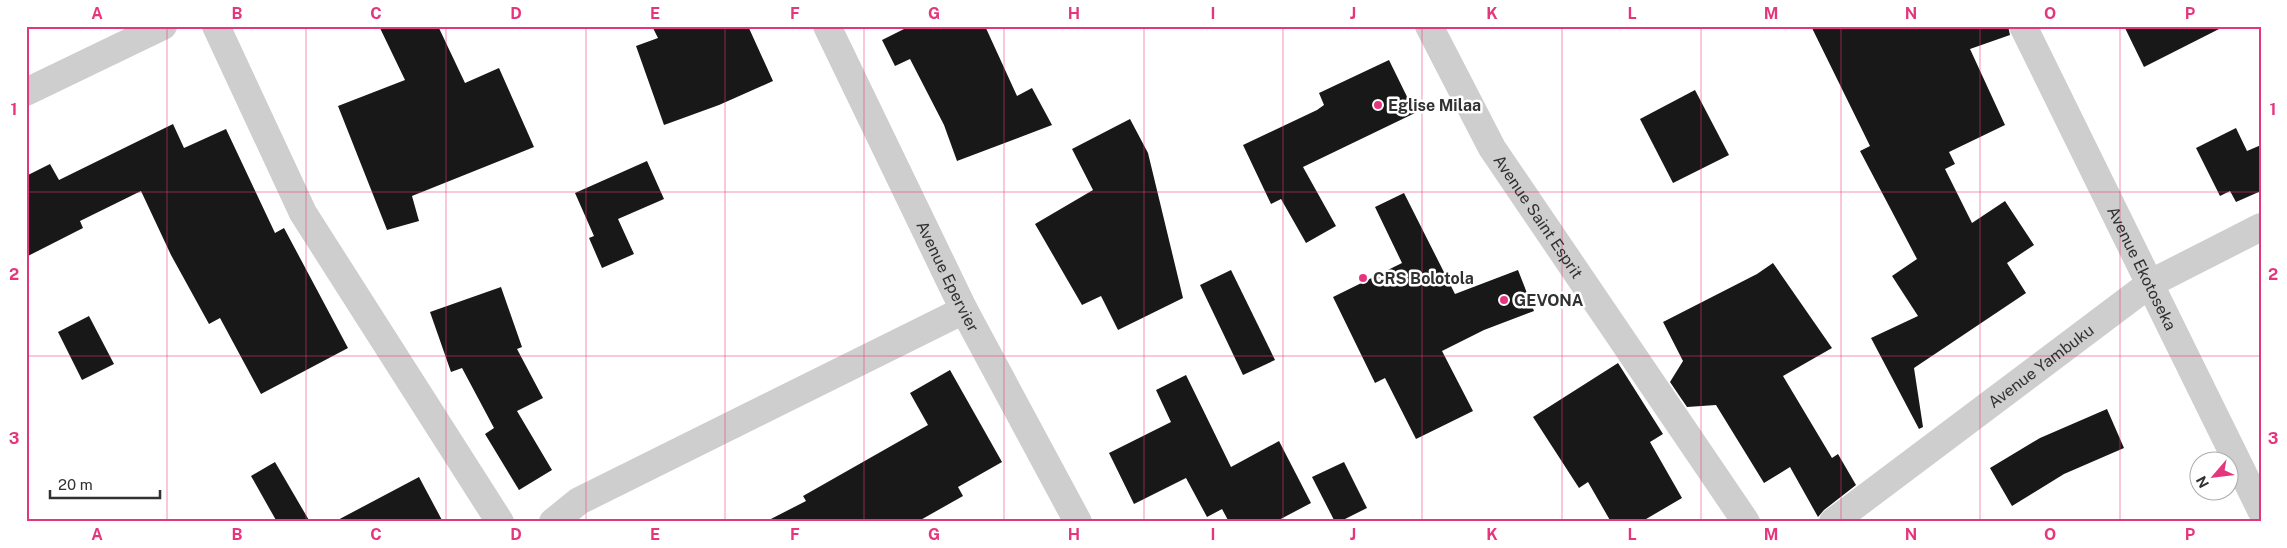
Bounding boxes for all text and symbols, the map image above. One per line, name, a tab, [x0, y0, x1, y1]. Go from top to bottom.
text: A	[91, 4, 103, 23]
text: B	[232, 4, 243, 23]
text: C	[370, 4, 382, 23]
text: D	[510, 4, 522, 23]
text: E	[650, 4, 660, 23]
text: F	[790, 4, 800, 23]
text: G	[928, 4, 940, 23]
text: H	[1068, 4, 1080, 23]
text: I	[1211, 4, 1215, 23]
text: J	[1350, 4, 1356, 23]
text: K	[1486, 4, 1498, 23]
text: L	[1627, 4, 1637, 23]
text: M	[1764, 4, 1778, 23]
text: N	[1905, 4, 1917, 23]
text: O	[2044, 4, 2056, 23]
text: P	[2185, 4, 2195, 23]
place label: Eglise Milaa	[1388, 96, 1481, 115]
marker: Eglise Milaa	[1372, 99, 1384, 111]
text: 1	[11, 100, 17, 119]
text: 1	[2270, 100, 2276, 119]
street label: Avenue Saint Esprit	[1490, 151, 1587, 282]
street label: Avenue Ekotoseka	[2104, 203, 2181, 333]
street label: Avenue Epervier	[913, 218, 983, 335]
text: 2	[9, 265, 19, 284]
text: 2	[2268, 265, 2278, 284]
place label: CRS Bolotola	[1373, 269, 1474, 288]
marker: CRS Bolotola	[1357, 272, 1369, 284]
place label: GEVONA	[1514, 291, 1584, 310]
marker: GEVONA	[1498, 294, 1510, 306]
street label: Avenue Yambuku	[1984, 320, 2097, 412]
text: 3	[9, 429, 19, 448]
text: 3	[2268, 429, 2278, 448]
north arrow	[2190, 450, 2240, 500]
scale bar	[50, 468, 160, 500]
text: N	[2193, 474, 2212, 491]
text: 20 m	[58, 476, 93, 493]
text: A	[91, 525, 103, 544]
text: B	[232, 525, 243, 544]
text: C	[370, 525, 382, 544]
text: D	[510, 525, 522, 544]
text: E	[650, 525, 660, 544]
text: F	[790, 525, 800, 544]
text: G	[928, 525, 940, 544]
text: H	[1068, 525, 1080, 544]
text: I	[1211, 525, 1215, 544]
text: J	[1350, 525, 1356, 544]
text: K	[1486, 525, 1498, 544]
text: L	[1627, 525, 1637, 544]
text: M	[1764, 525, 1778, 544]
text: N	[1905, 525, 1917, 544]
text: O	[2044, 525, 2056, 544]
text: P	[2185, 525, 2195, 544]

